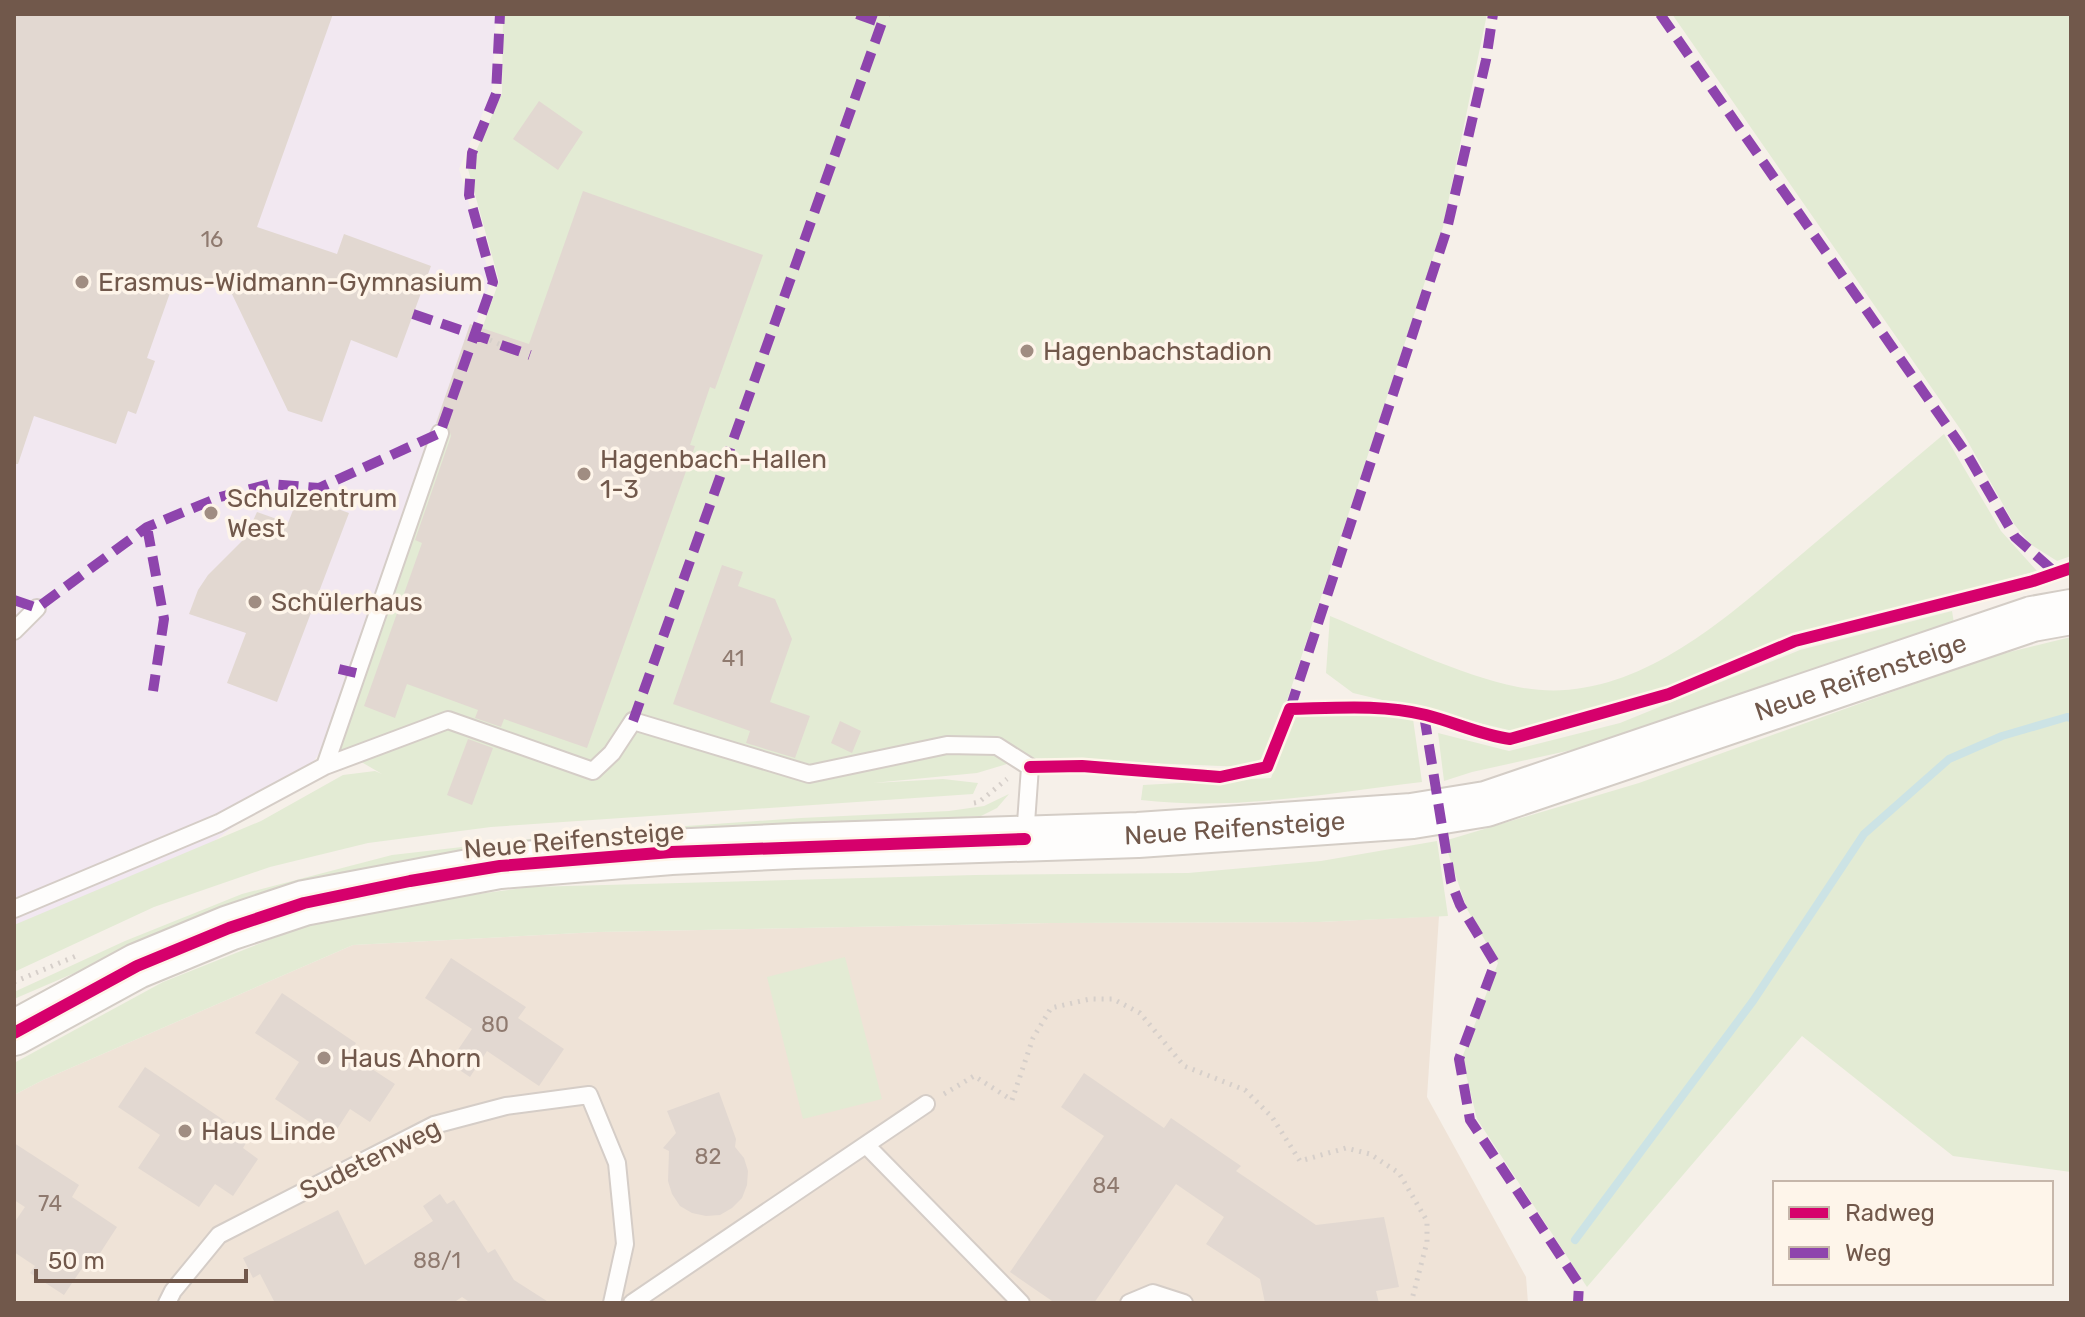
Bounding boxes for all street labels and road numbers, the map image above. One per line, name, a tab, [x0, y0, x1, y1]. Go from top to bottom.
street label: Neue Reifensteige	[1751, 627, 1970, 728]
street label: Neue Reifensteige	[1124, 806, 1346, 851]
street label: Neue Reifensteige	[462, 815, 686, 866]
street label: Sudetenweg	[295, 1112, 446, 1207]

